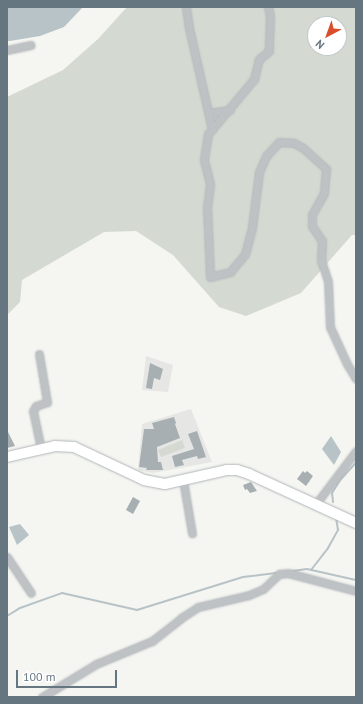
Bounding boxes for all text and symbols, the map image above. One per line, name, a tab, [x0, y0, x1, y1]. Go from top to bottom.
north arrow	[307, 16, 347, 56]
text: N	[312, 37, 327, 52]
scale bar	[18, 662, 119, 688]
text: 100 m	[23, 669, 56, 684]

